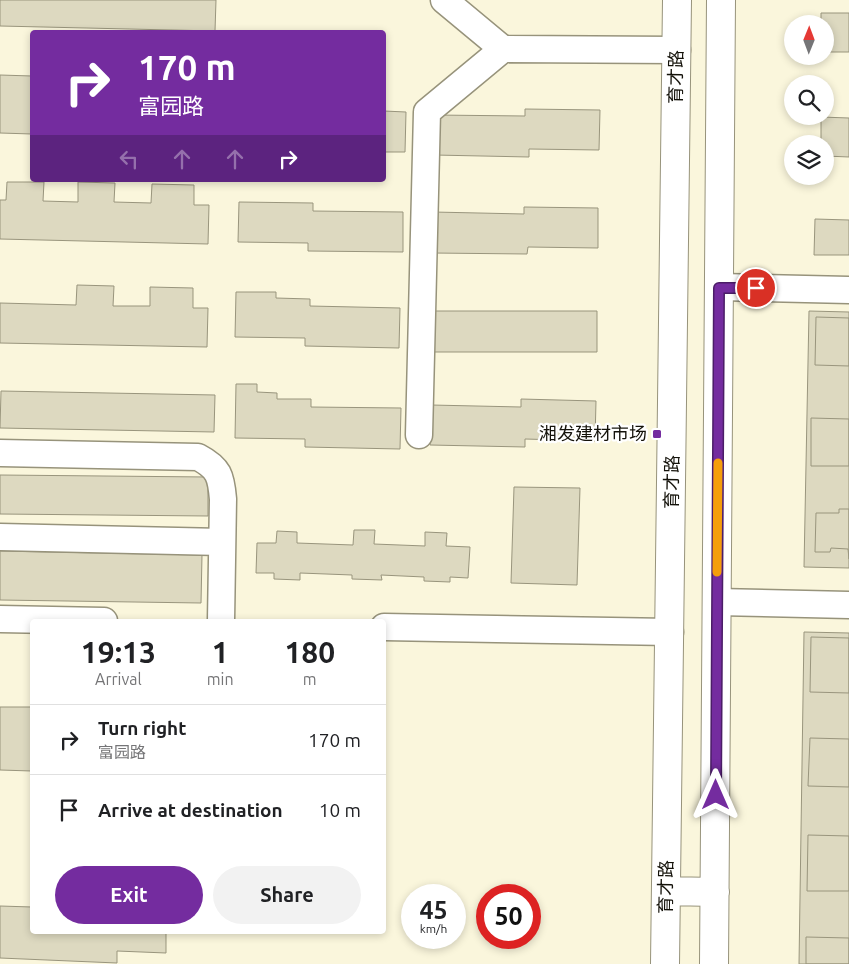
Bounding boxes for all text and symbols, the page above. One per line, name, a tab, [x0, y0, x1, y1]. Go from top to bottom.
north arrow	[784, 15, 834, 65]
map controls	[784, 15, 834, 185]
text: 170 m	[138, 47, 236, 87]
icon: right	[55, 50, 120, 115]
street label: 育才路	[665, 50, 685, 104]
button: search	[784, 75, 834, 125]
text: 富园路	[138, 93, 204, 118]
button: layers	[784, 135, 834, 185]
icon: left	[115, 145, 143, 173]
icon: ahead	[168, 145, 196, 173]
icon: ahead	[221, 145, 249, 173]
icon: right	[274, 145, 302, 173]
pin	[735, 267, 777, 309]
icon: arrive	[742, 274, 770, 302]
place label: 湘发建材市场	[539, 423, 647, 443]
marker: 湘发建材市场	[651, 428, 663, 440]
street label: 育才路	[661, 455, 681, 509]
text: 19:13	[81, 635, 156, 669]
text: 1	[212, 635, 229, 669]
text: 180	[284, 635, 335, 669]
text: Arrival	[95, 670, 142, 688]
text: min	[207, 670, 234, 688]
text: m	[303, 670, 317, 688]
text: Turn right	[98, 717, 186, 739]
icon: right	[55, 726, 83, 754]
text: 170 m	[308, 729, 361, 751]
text: 富园路	[98, 743, 146, 761]
position arrow	[689, 768, 741, 820]
icon: arrive	[55, 796, 83, 824]
text: Arrive at destination	[98, 799, 283, 821]
text: 10 m	[319, 799, 361, 821]
street label: 育才路	[655, 860, 675, 914]
button: Exit	[55, 866, 203, 924]
button: Share	[213, 866, 361, 924]
speed limit sign: 50	[476, 884, 541, 949]
text: 45	[419, 896, 448, 924]
text: km/h	[420, 922, 447, 935]

